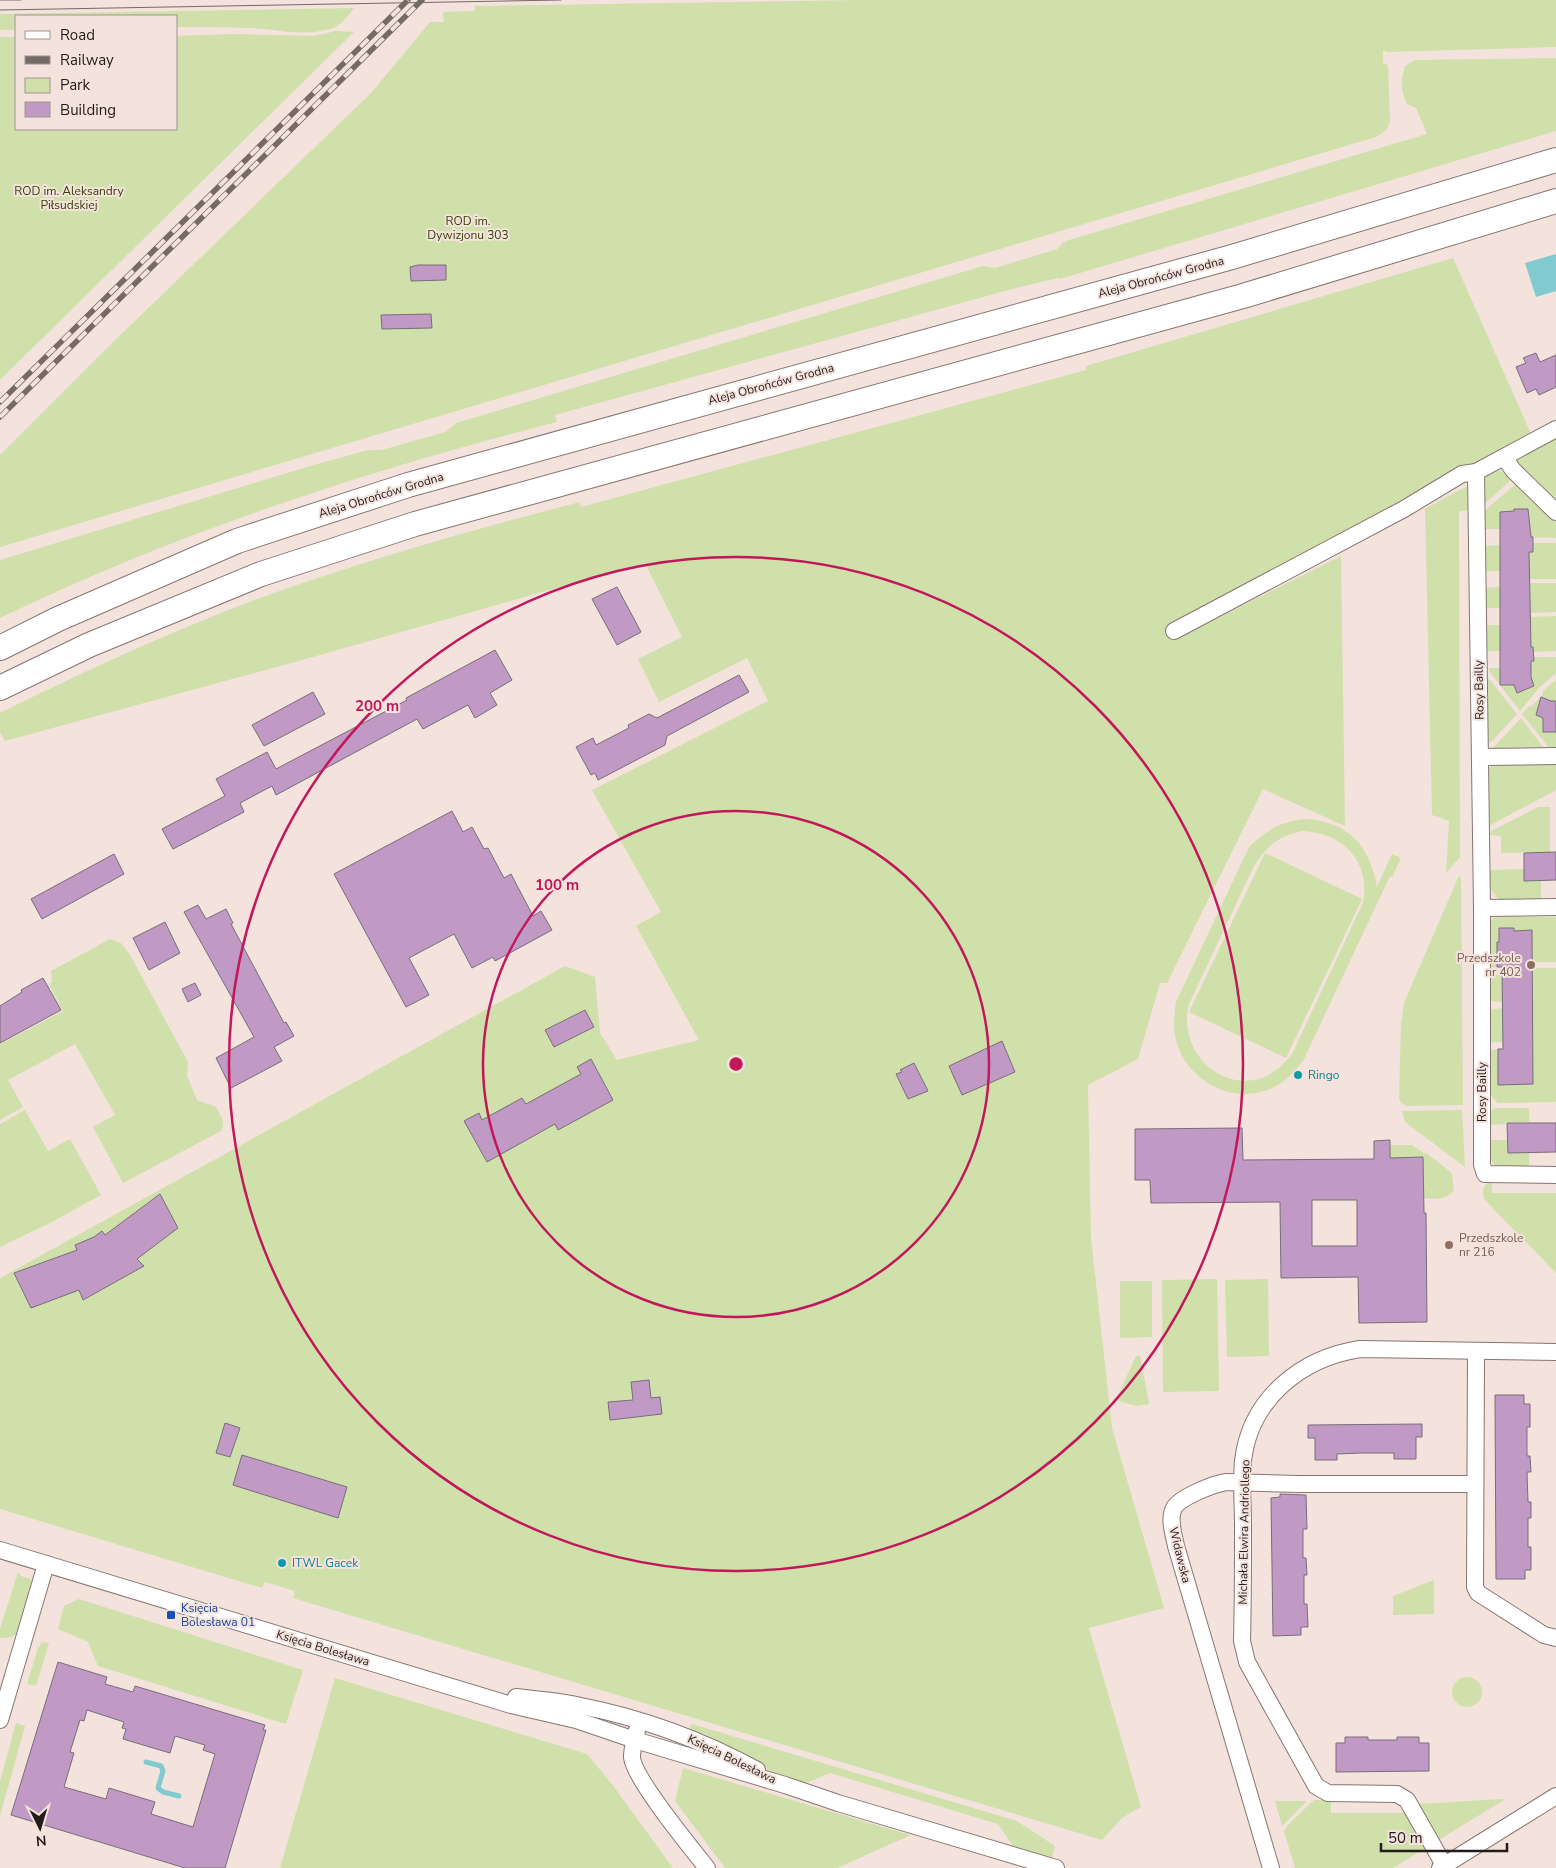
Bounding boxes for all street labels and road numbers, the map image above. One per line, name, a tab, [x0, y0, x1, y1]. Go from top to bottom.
street label: Aleja Obrońców Grodna	[1096, 252, 1226, 302]
street label: Aleja Obrońców Grodna	[706, 359, 836, 409]
street label: Aleja Obrońców Grodna	[317, 468, 445, 522]
street label: Rosy Bailly	[1470, 659, 1488, 720]
street label: Rosy Bailly	[1474, 1061, 1490, 1122]
street label: Michała Elwira Andriollego	[1235, 1459, 1253, 1605]
street label: Widawska	[1165, 1525, 1195, 1585]
street label: Księcia Bolesława	[274, 1626, 372, 1670]
street label: Księcia Bolesława	[685, 1731, 779, 1787]

